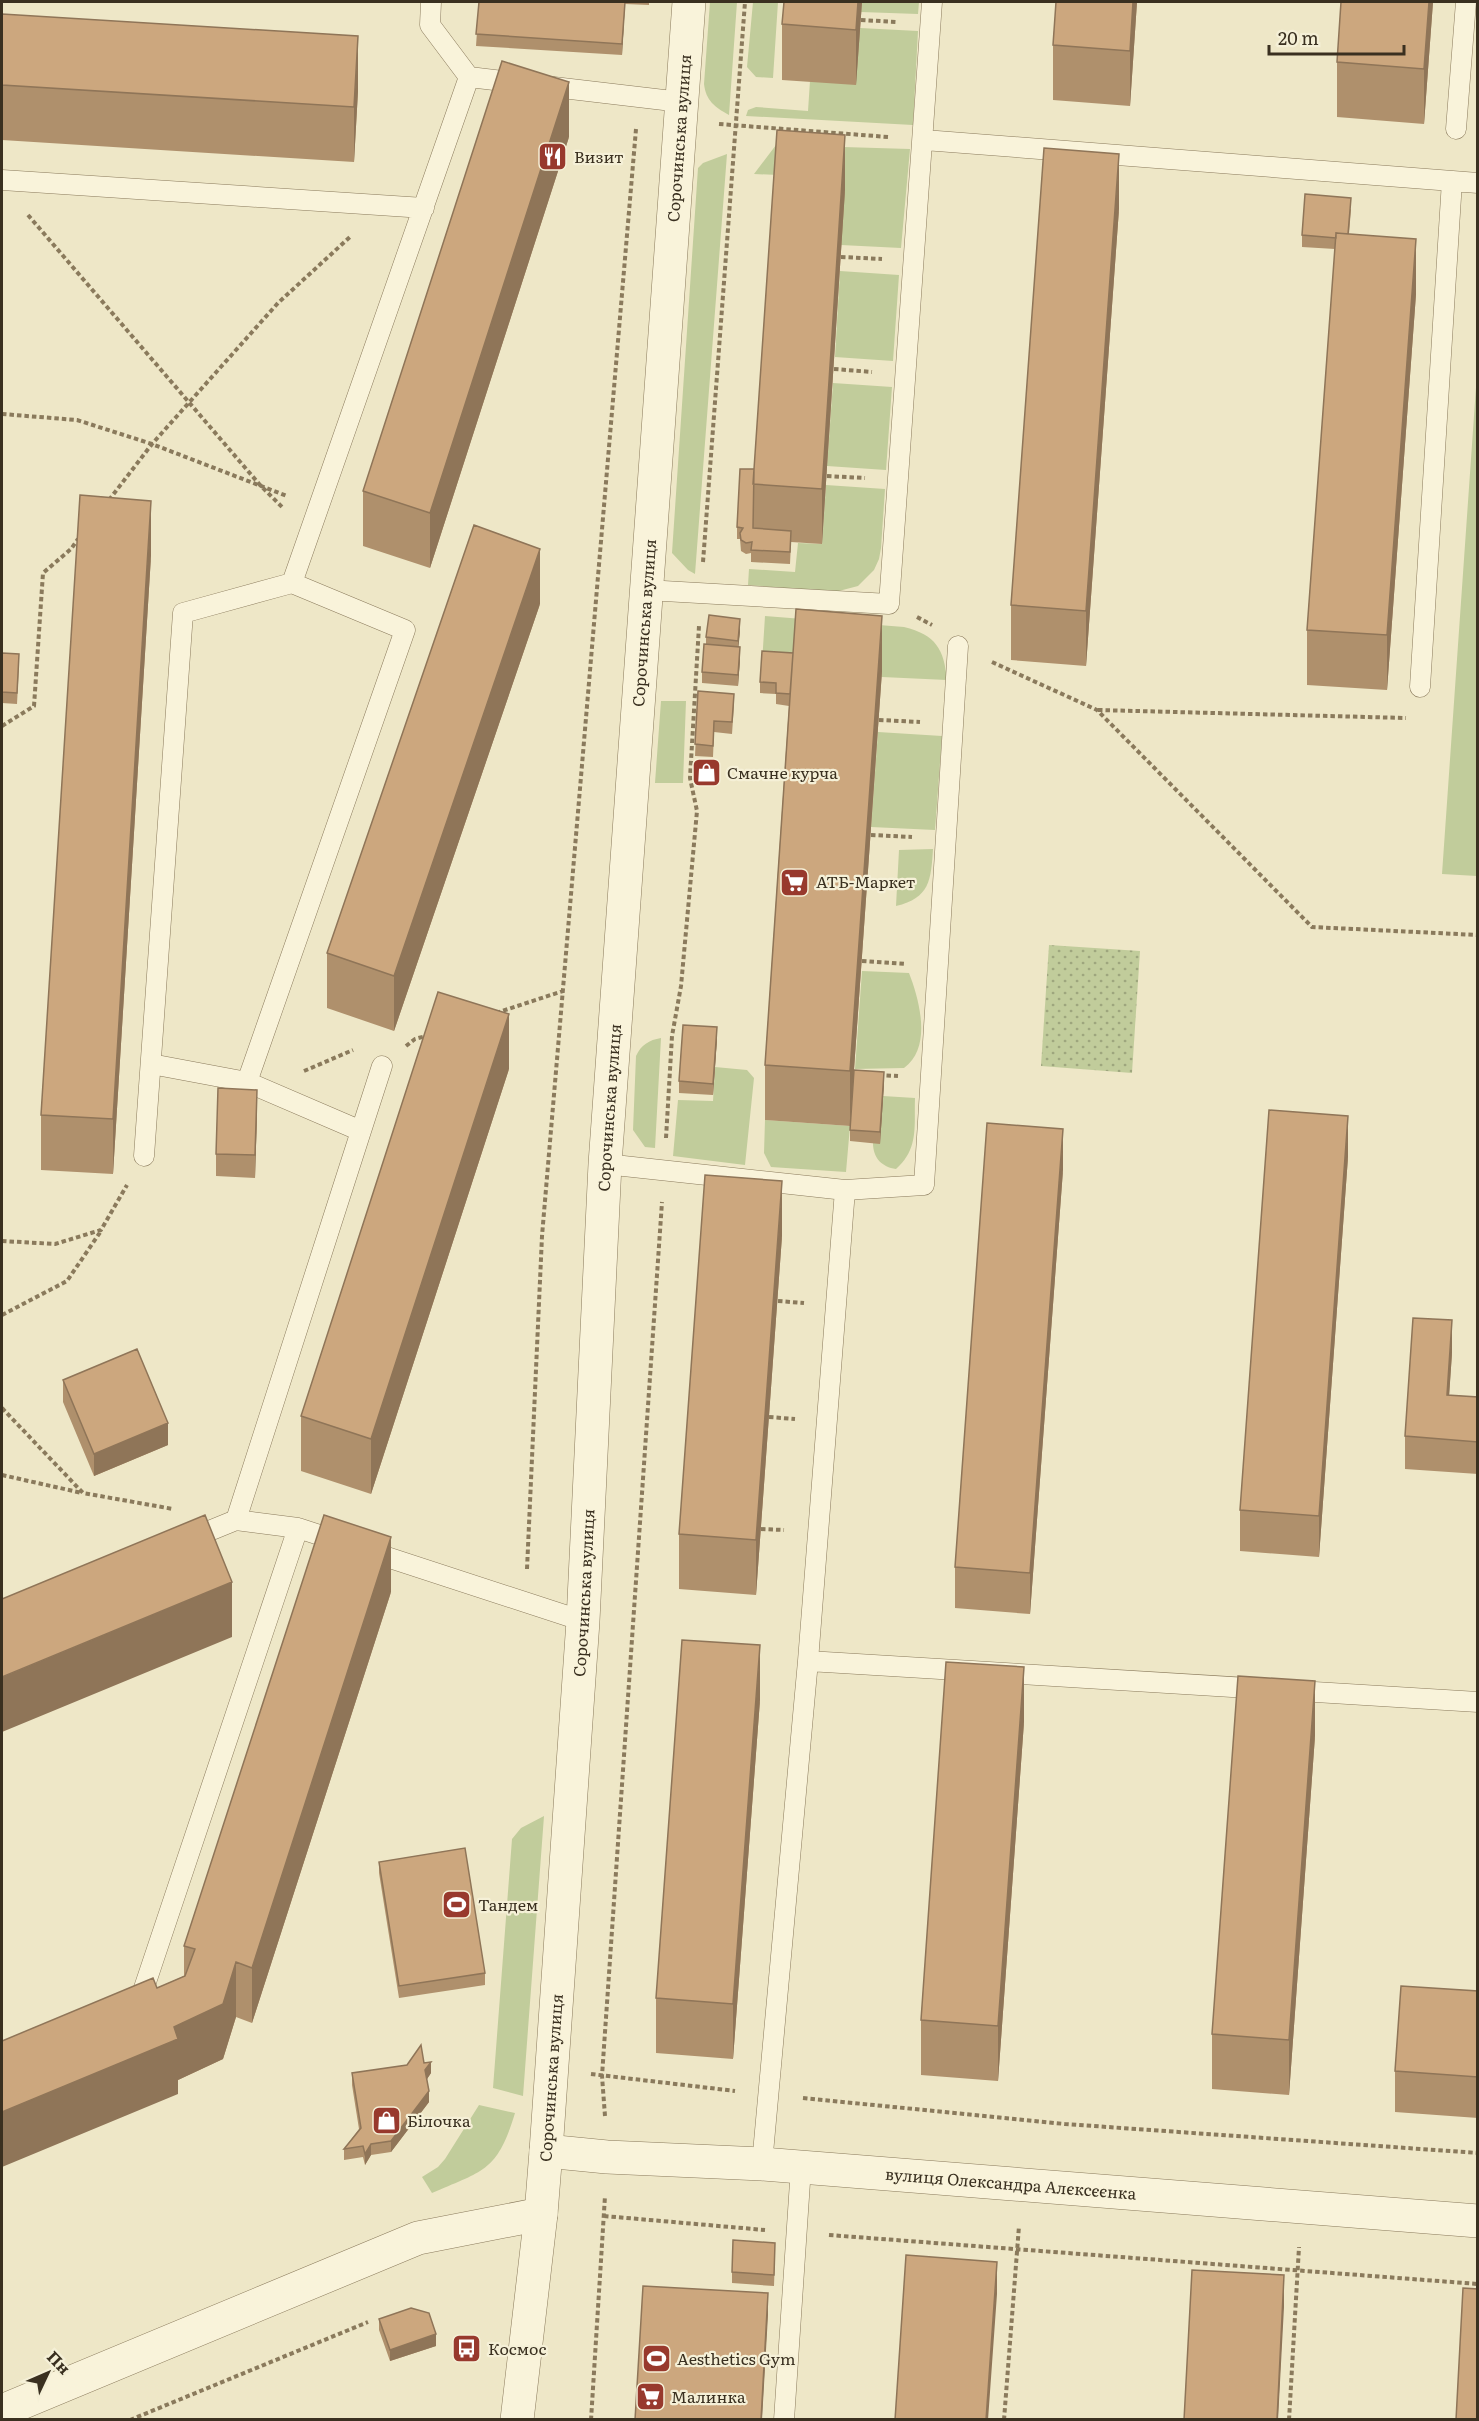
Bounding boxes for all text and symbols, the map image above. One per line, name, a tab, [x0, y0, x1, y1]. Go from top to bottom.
scale bar	[1269, 18, 1404, 56]
text: 20 m	[1278, 24, 1319, 51]
street label: Сорочинська вулиця	[660, 53, 696, 223]
restaurant icon: Визит	[537, 141, 569, 173]
place label: Визит	[574, 144, 624, 168]
street label: Сорочинська вулиця	[625, 538, 661, 708]
shop icon: Смачне курча	[690, 757, 722, 789]
place label: Смачне курча	[727, 760, 838, 784]
supermarket icon: АТБ-Маркет	[779, 866, 811, 898]
place label: АТБ-Маркет	[816, 869, 915, 893]
street label: Сорочинська вулиця	[591, 1023, 626, 1192]
street label: Сорочинська вулиця	[566, 1508, 599, 1678]
sports icon: Тандем	[441, 1889, 473, 1921]
place label: Тандем	[478, 1892, 538, 1916]
street label: Сорочинська вулиця	[532, 1993, 568, 2163]
shop icon: Білочка	[370, 2105, 402, 2137]
place label: Білочка	[407, 2108, 471, 2132]
street label: вулиця Олександра Алєксєєнка	[884, 2161, 1138, 2205]
bus stop icon: Космос	[451, 2333, 483, 2365]
place label: Космос	[488, 2336, 546, 2360]
north arrow	[18, 2343, 78, 2403]
sports icon: Aesthetics Gym	[640, 2343, 672, 2375]
text: Пн	[42, 2345, 77, 2379]
place label: Aesthetics Gym	[677, 2346, 796, 2370]
supermarket icon: Малинка	[634, 2381, 666, 2413]
place label: Малинка	[671, 2384, 746, 2408]

